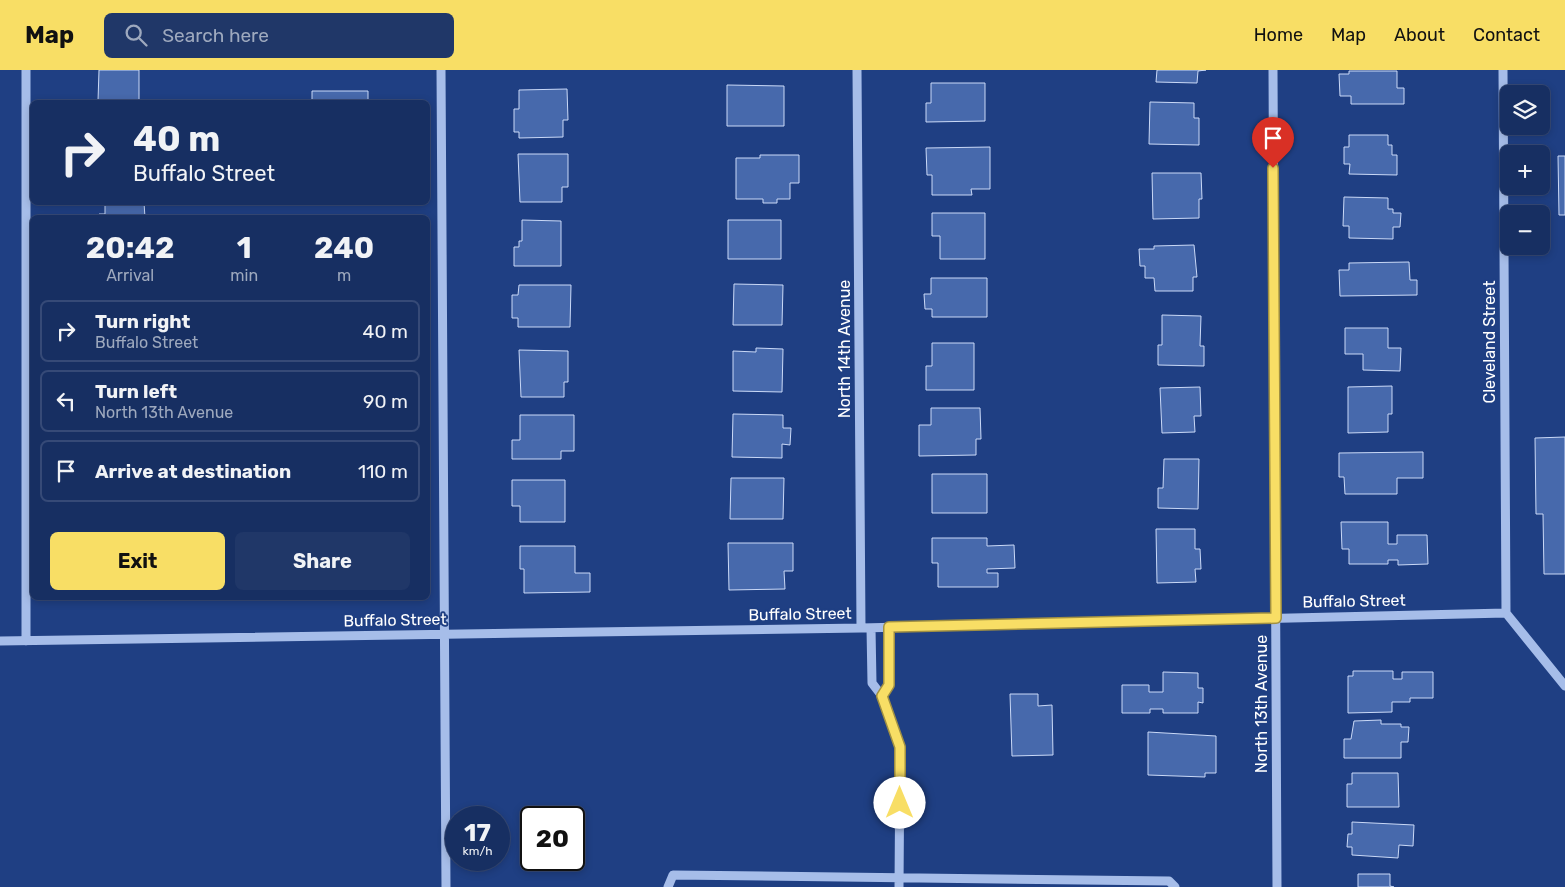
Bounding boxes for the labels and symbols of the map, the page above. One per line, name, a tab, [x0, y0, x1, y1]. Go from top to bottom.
pin	[1252, 117, 1294, 168]
street label: North 14th Avenue	[835, 280, 854, 418]
street label: Cleveland Street	[1480, 281, 1499, 403]
street label: Buffalo Street	[1302, 591, 1406, 611]
street label: Buffalo Street	[748, 604, 852, 624]
street label: Buffalo Street	[343, 610, 447, 630]
street label: North 13th Avenue	[1252, 635, 1271, 773]
position arrow	[873, 776, 925, 828]
speed limit sign: 20	[520, 806, 585, 871]

